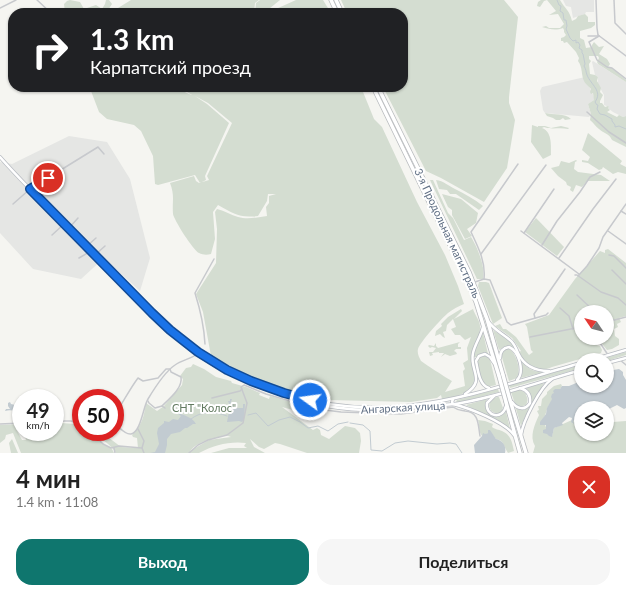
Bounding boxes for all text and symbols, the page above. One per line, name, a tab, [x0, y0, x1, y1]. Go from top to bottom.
text: 1.3 km	[90, 22, 174, 56]
icon: right	[24, 24, 76, 76]
text: Карпатский проезд	[90, 56, 251, 78]
pin	[31, 161, 65, 195]
street label: 3-я Продольная магистраль	[412, 166, 484, 300]
icon: arrive	[37, 167, 59, 189]
north arrow	[574, 305, 614, 345]
map controls	[574, 305, 614, 441]
button: search	[574, 353, 614, 393]
position arrow	[289, 379, 331, 421]
speed limit sign: 50	[72, 389, 124, 441]
text: 49	[26, 398, 50, 422]
street label: Ангарская улица	[361, 398, 445, 416]
park label: СНТ "Колос"	[172, 401, 236, 414]
button: layers	[574, 401, 614, 441]
text: km/h	[26, 419, 50, 431]
text: 4 мин	[16, 464, 81, 493]
button: close	[568, 466, 610, 508]
text: 1.4 km · 11:08	[16, 494, 98, 510]
button: Выход	[16, 539, 309, 585]
button: Поделиться	[317, 539, 610, 585]

